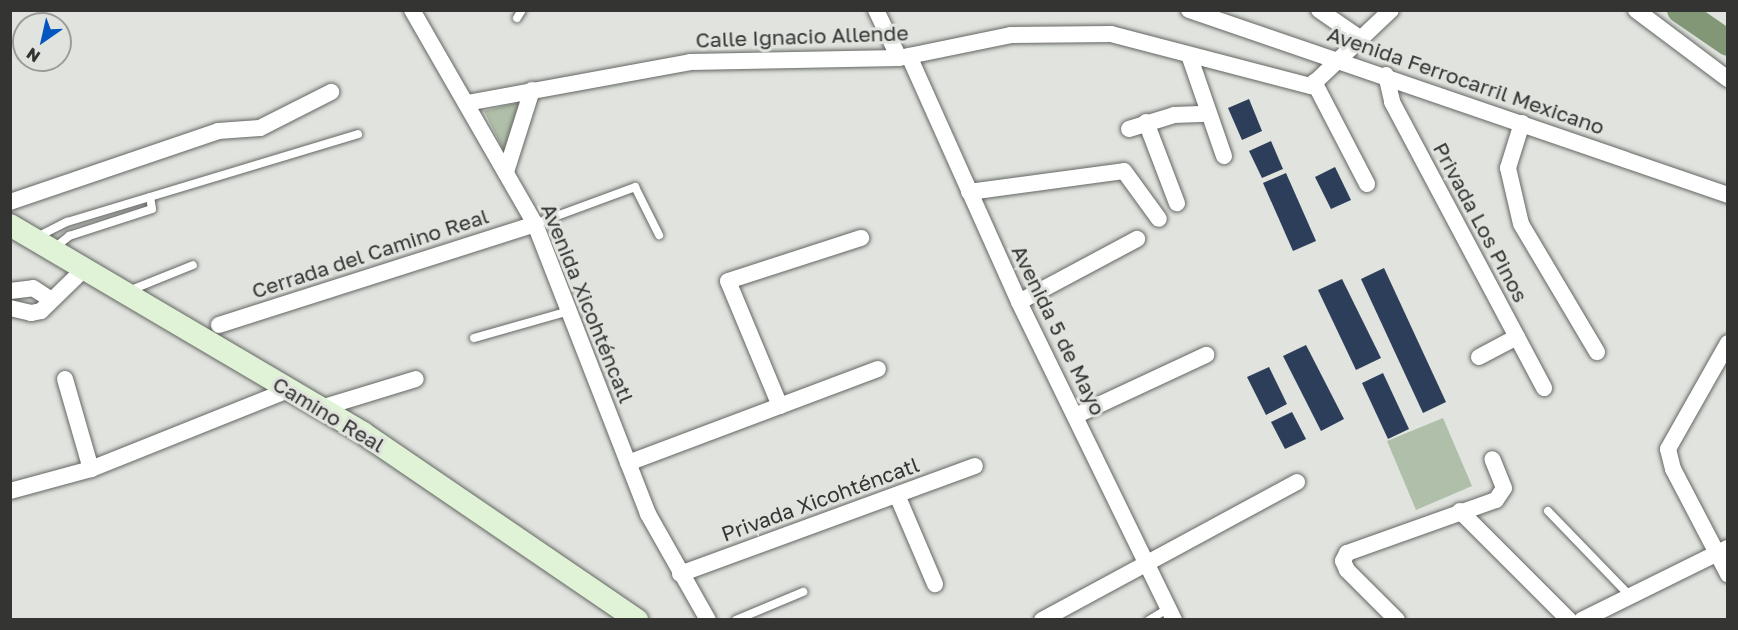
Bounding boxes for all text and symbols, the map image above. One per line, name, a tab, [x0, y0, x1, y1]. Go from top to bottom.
north arrow	[12, 12, 72, 72]
street label: Calle Ignacio Allende	[695, 20, 909, 52]
street label: Avenida Ferrocarril Mexicano	[1324, 21, 1608, 139]
text: N	[22, 44, 44, 67]
street label: Privada Los Pinos	[1428, 138, 1534, 306]
street label: Avenida Xicohténcatl	[536, 200, 640, 406]
street label: Cerrada del Camino Real	[248, 203, 492, 303]
street label: Avenida 5 de Mayo	[1007, 241, 1111, 419]
street label: Camino Real	[269, 371, 389, 457]
street label: Privada Xicohténcatl	[718, 451, 922, 547]

